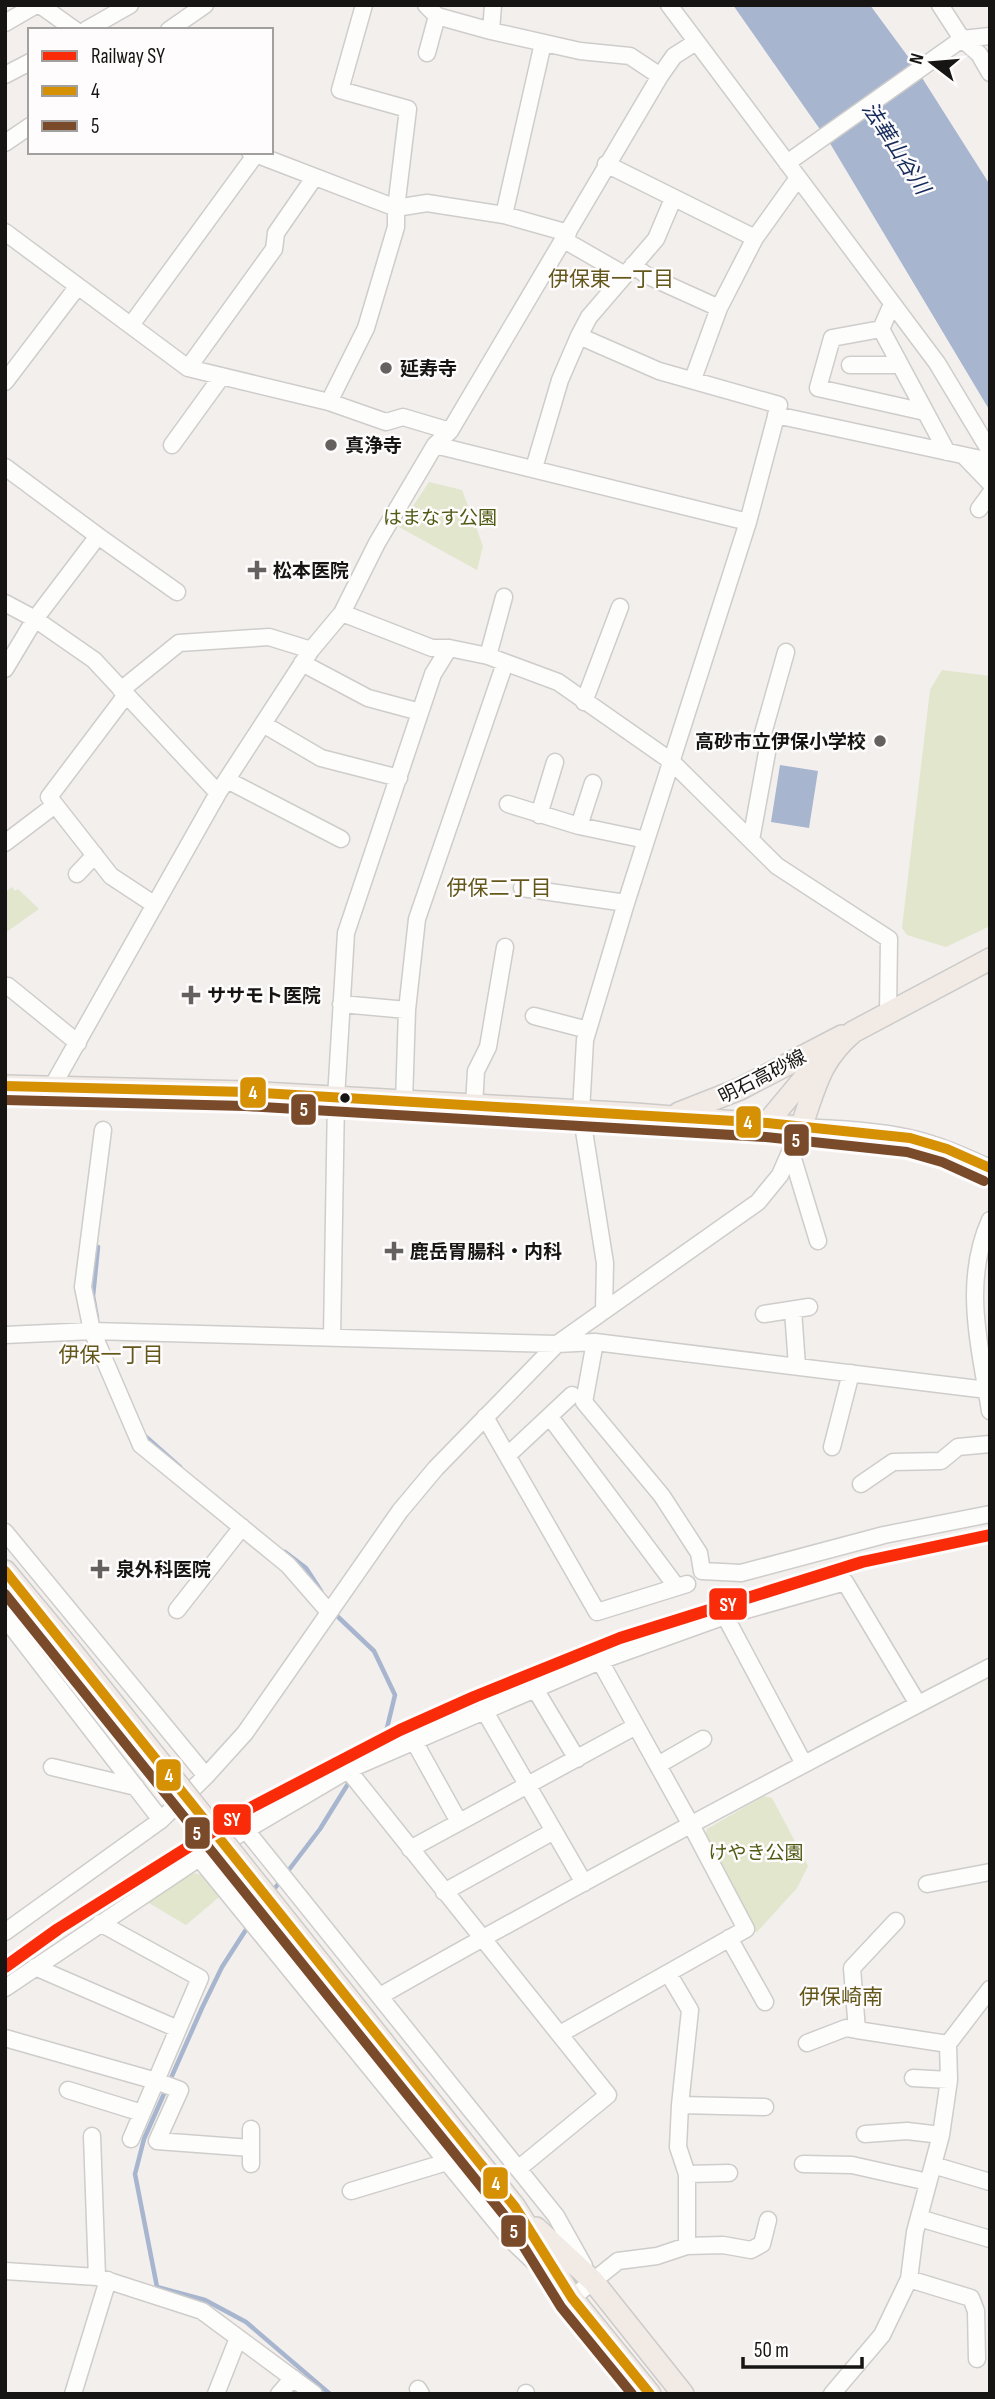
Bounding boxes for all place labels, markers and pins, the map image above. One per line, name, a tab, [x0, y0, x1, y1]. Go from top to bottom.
place label: 延寿寺	[400, 358, 457, 381]
marker: 延寿寺	[378, 360, 394, 376]
place label: 真浄寺	[345, 435, 402, 458]
marker: 真浄寺	[323, 437, 339, 453]
marker: 松本医院	[247, 560, 267, 580]
place label: 松本医院	[273, 560, 349, 583]
place label: 高砂市立伊保小学校	[695, 731, 866, 754]
marker: 高砂市立伊保小学校	[872, 733, 888, 749]
marker: ササモト医院	[181, 985, 201, 1005]
place label: ササモト医院	[207, 985, 321, 1008]
unlabelled marker	[338, 1091, 352, 1105]
marker: 鹿岳胃腸科・内科	[384, 1241, 404, 1261]
place label: 鹿岳胃腸科・内科	[410, 1241, 562, 1264]
marker: 泉外科医院	[90, 1559, 110, 1579]
place label: 泉外科医院	[116, 1559, 211, 1582]

